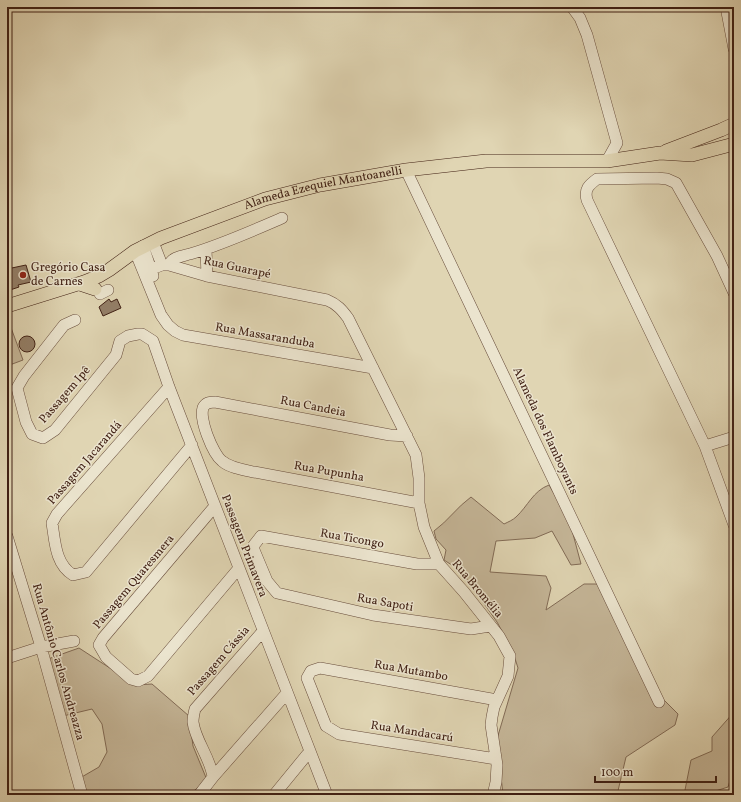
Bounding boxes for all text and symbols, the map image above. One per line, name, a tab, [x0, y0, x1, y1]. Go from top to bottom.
street label: Alameda Ezequiel Mantoanelli	[242, 163, 404, 214]
street label: Rua Guarapé	[202, 253, 272, 283]
place label: Gregório Casa de Carnes	[31, 260, 105, 290]
marker: Gregório Casa de Carnes	[18, 270, 28, 280]
street label: Rua Massaranduba	[214, 319, 316, 353]
street label: Passagem Ipê	[36, 363, 94, 427]
street label: Alameda dos Flamboyants	[508, 365, 582, 497]
street label: Rua Candeia	[279, 393, 347, 421]
street label: Passagem Jacarandá	[44, 418, 126, 508]
street label: Rua Pupunha	[293, 458, 365, 486]
street label: Passagem Primavera	[217, 492, 271, 600]
street label: Rua Ticongo	[319, 526, 385, 552]
street label: Passagem Quaresmera	[90, 531, 178, 633]
street label: Rua Bromélia	[448, 556, 506, 622]
street label: Rua Antônio Carlos Andreazza	[28, 582, 88, 742]
street label: Rua Sapoti	[356, 590, 415, 616]
street label: Passagem Cássia	[184, 623, 254, 699]
street label: Rua Mutambo	[373, 657, 449, 685]
street label: Rua Mandacarú	[369, 718, 455, 746]
scale bar	[595, 758, 716, 784]
text: 100 m	[601, 765, 634, 781]

